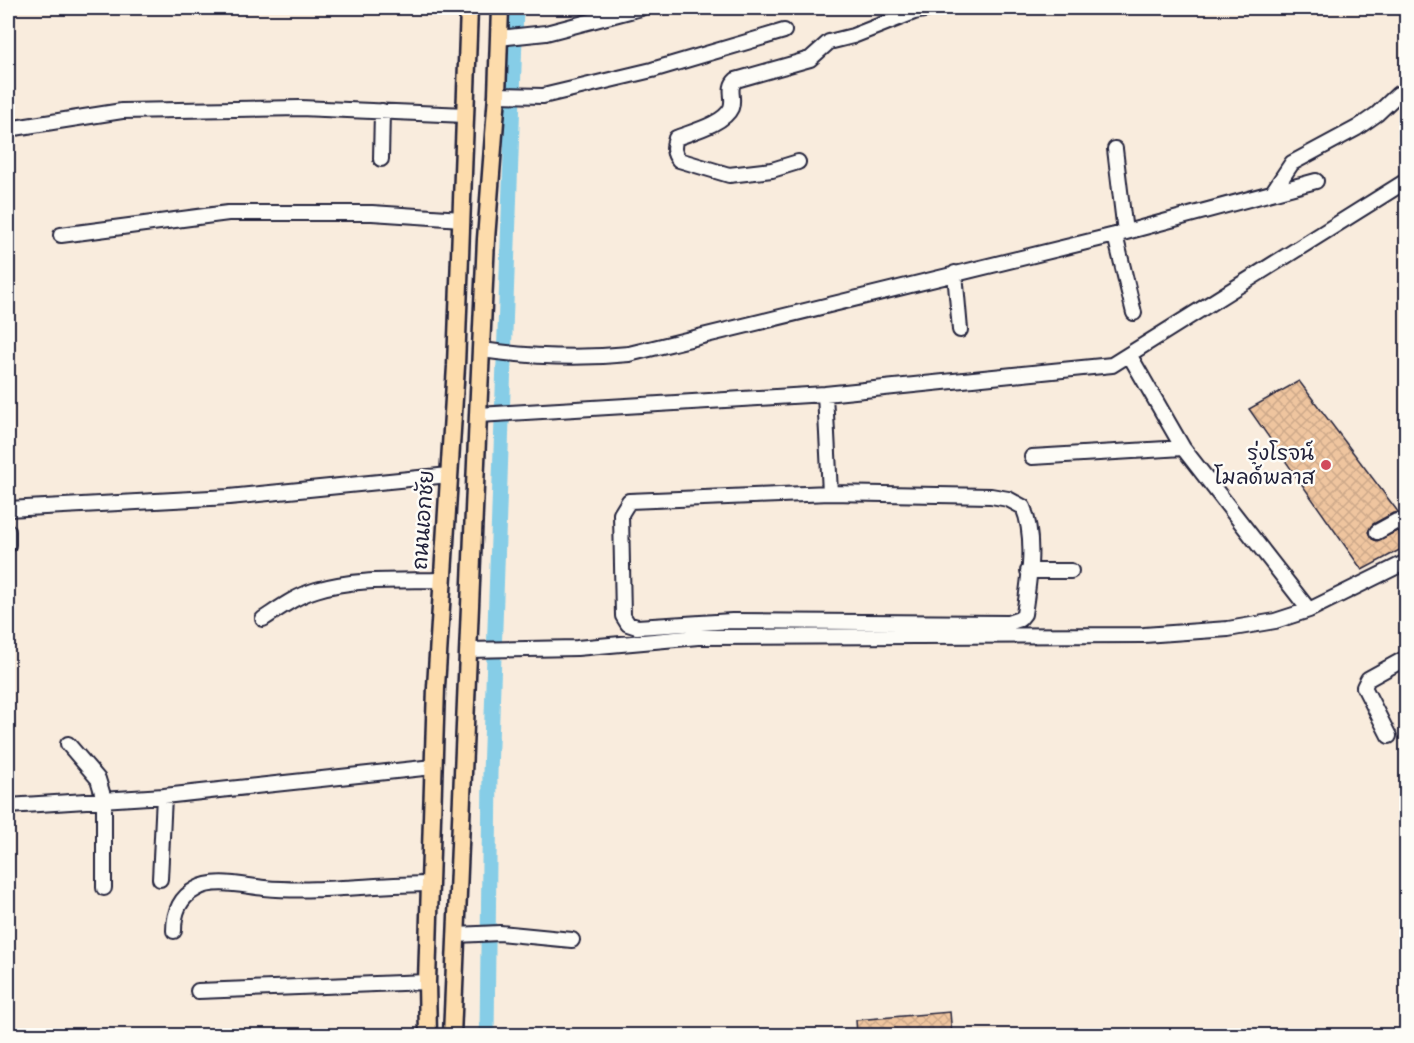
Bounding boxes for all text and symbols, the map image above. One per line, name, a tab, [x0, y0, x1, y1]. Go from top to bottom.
place label: รุ่งโรจน์ โมลด์พลาส	[1214, 440, 1316, 494]
marker: รุ่งโรจน์ โมลด์พลาส	[1319, 458, 1333, 472]
street label: ถนนเอกชัย	[407, 469, 443, 571]

